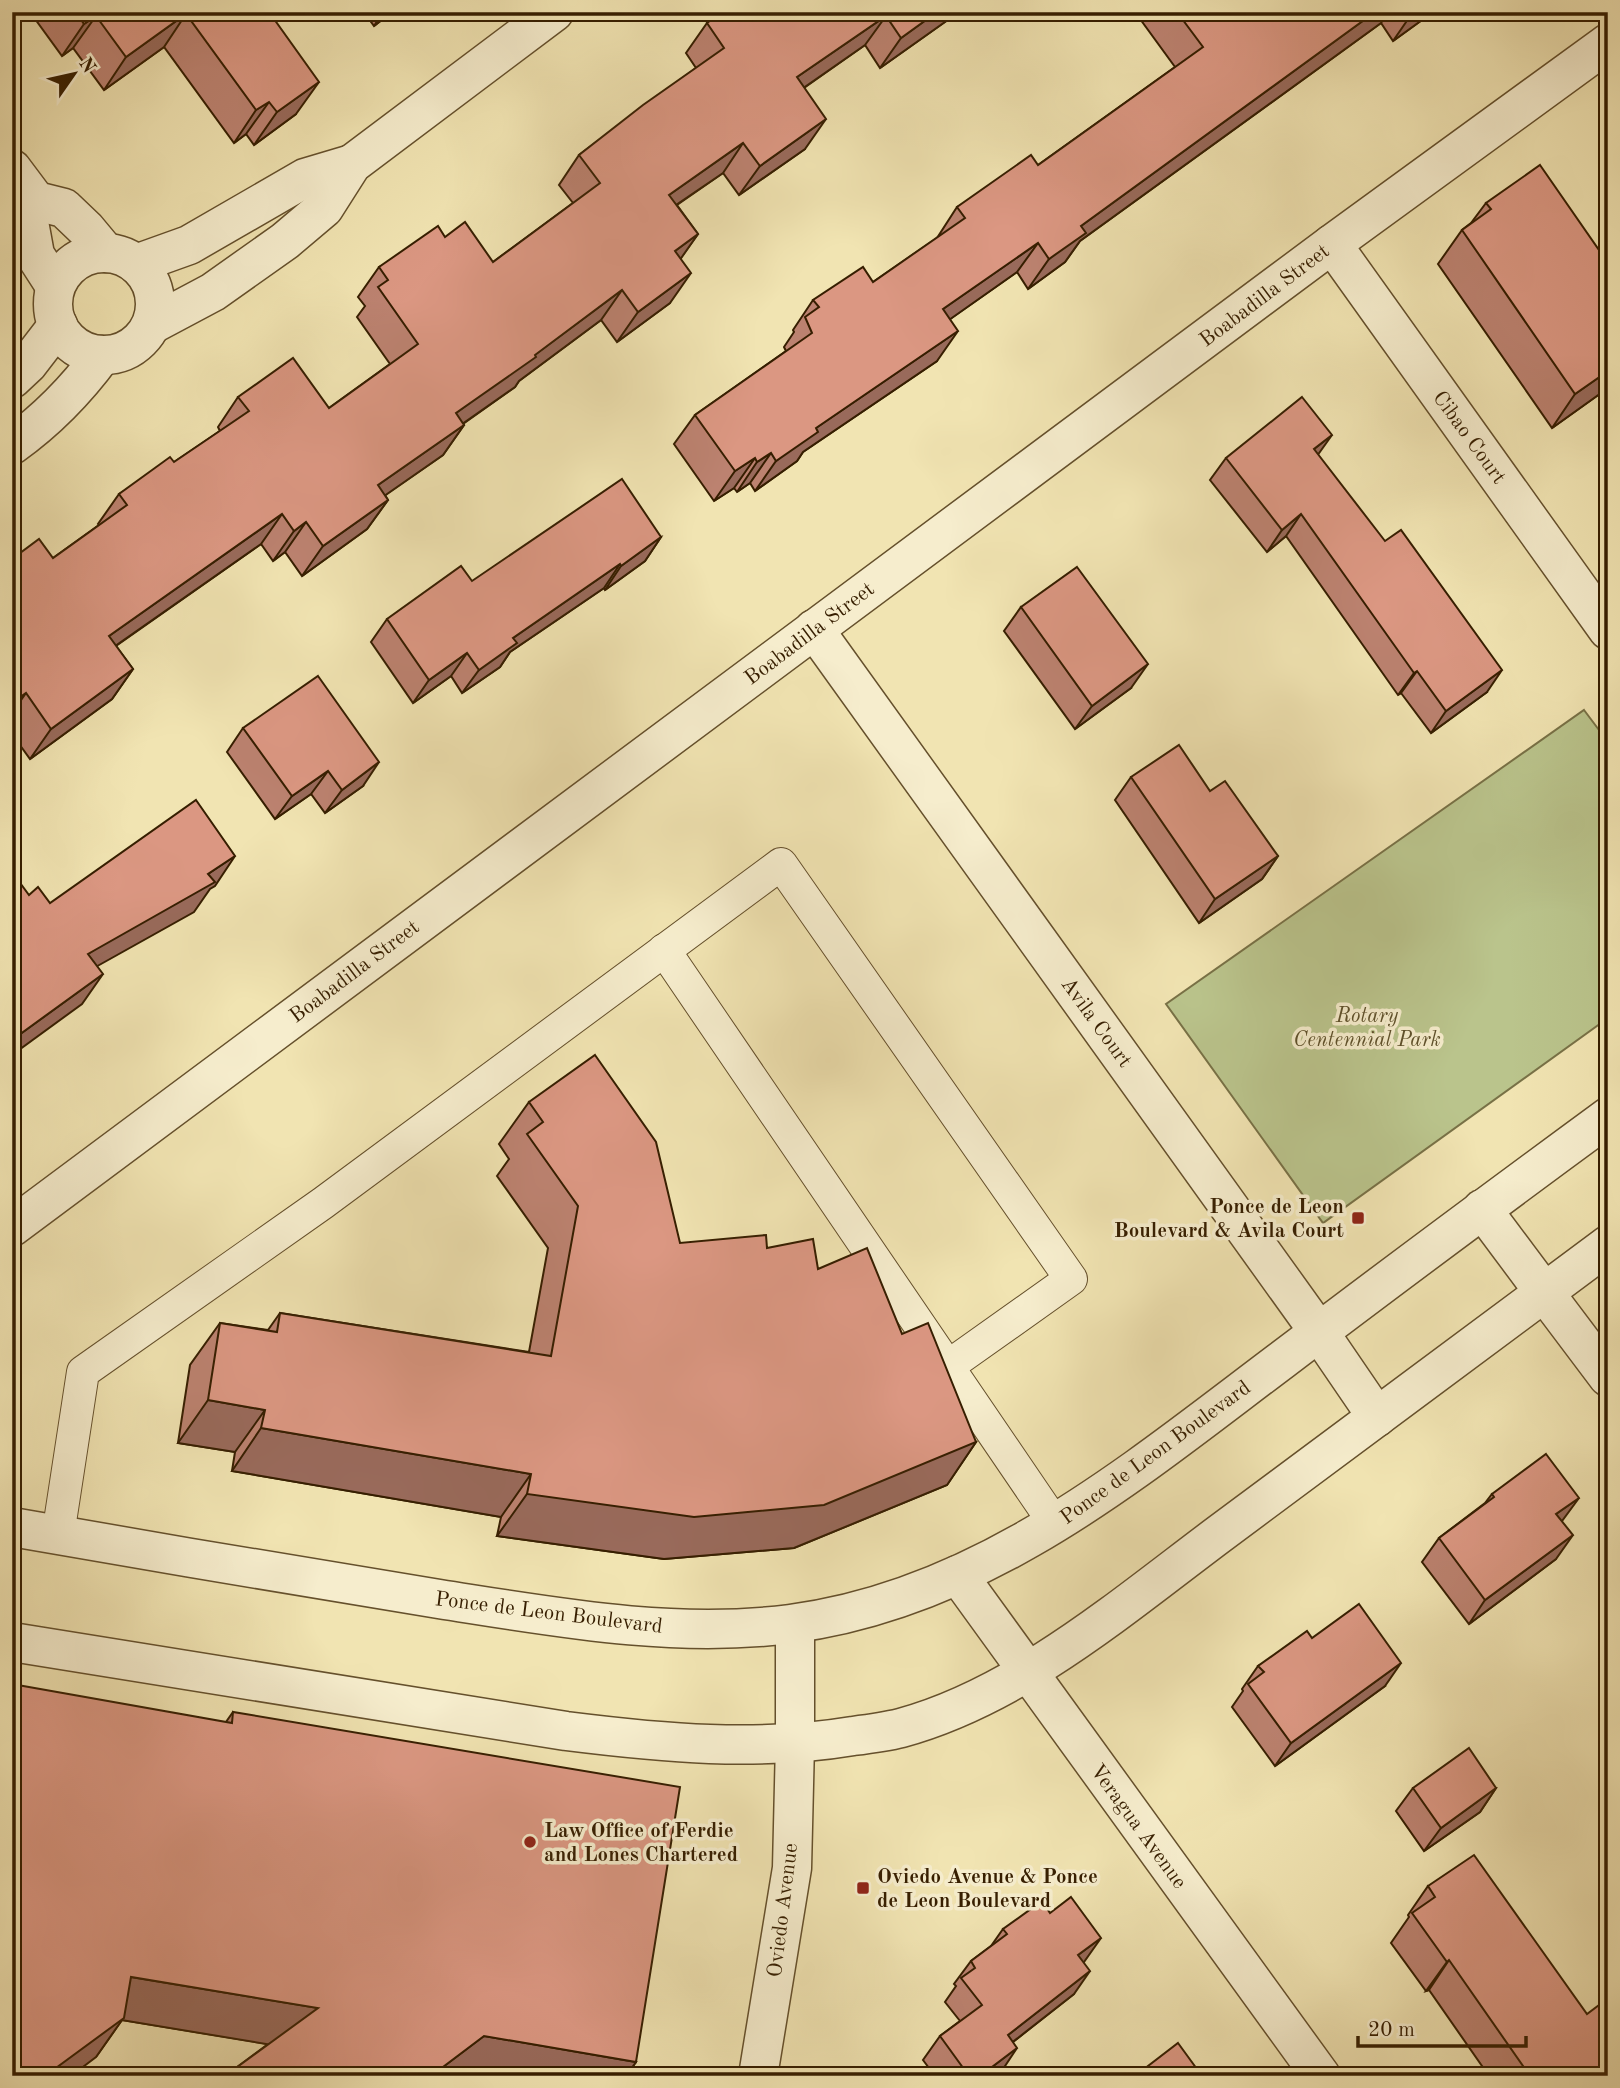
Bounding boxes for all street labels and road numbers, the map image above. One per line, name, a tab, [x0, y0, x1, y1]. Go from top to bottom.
street label: Boabadilla Street	[1196, 241, 1334, 352]
street label: Cibao Court	[1428, 388, 1509, 488]
street label: Boabadilla Street	[741, 579, 879, 690]
street label: Boabadilla Street	[286, 917, 424, 1028]
street label: Avila Court	[1056, 974, 1135, 1072]
street label: Ponce de Leon Boulevard	[1057, 1377, 1255, 1529]
street label: Ponce de Leon Boulevard	[434, 1589, 664, 1638]
street label: Veragua Avenue	[1086, 1761, 1190, 1893]
street label: Oviedo Avenue	[765, 1842, 802, 1979]

